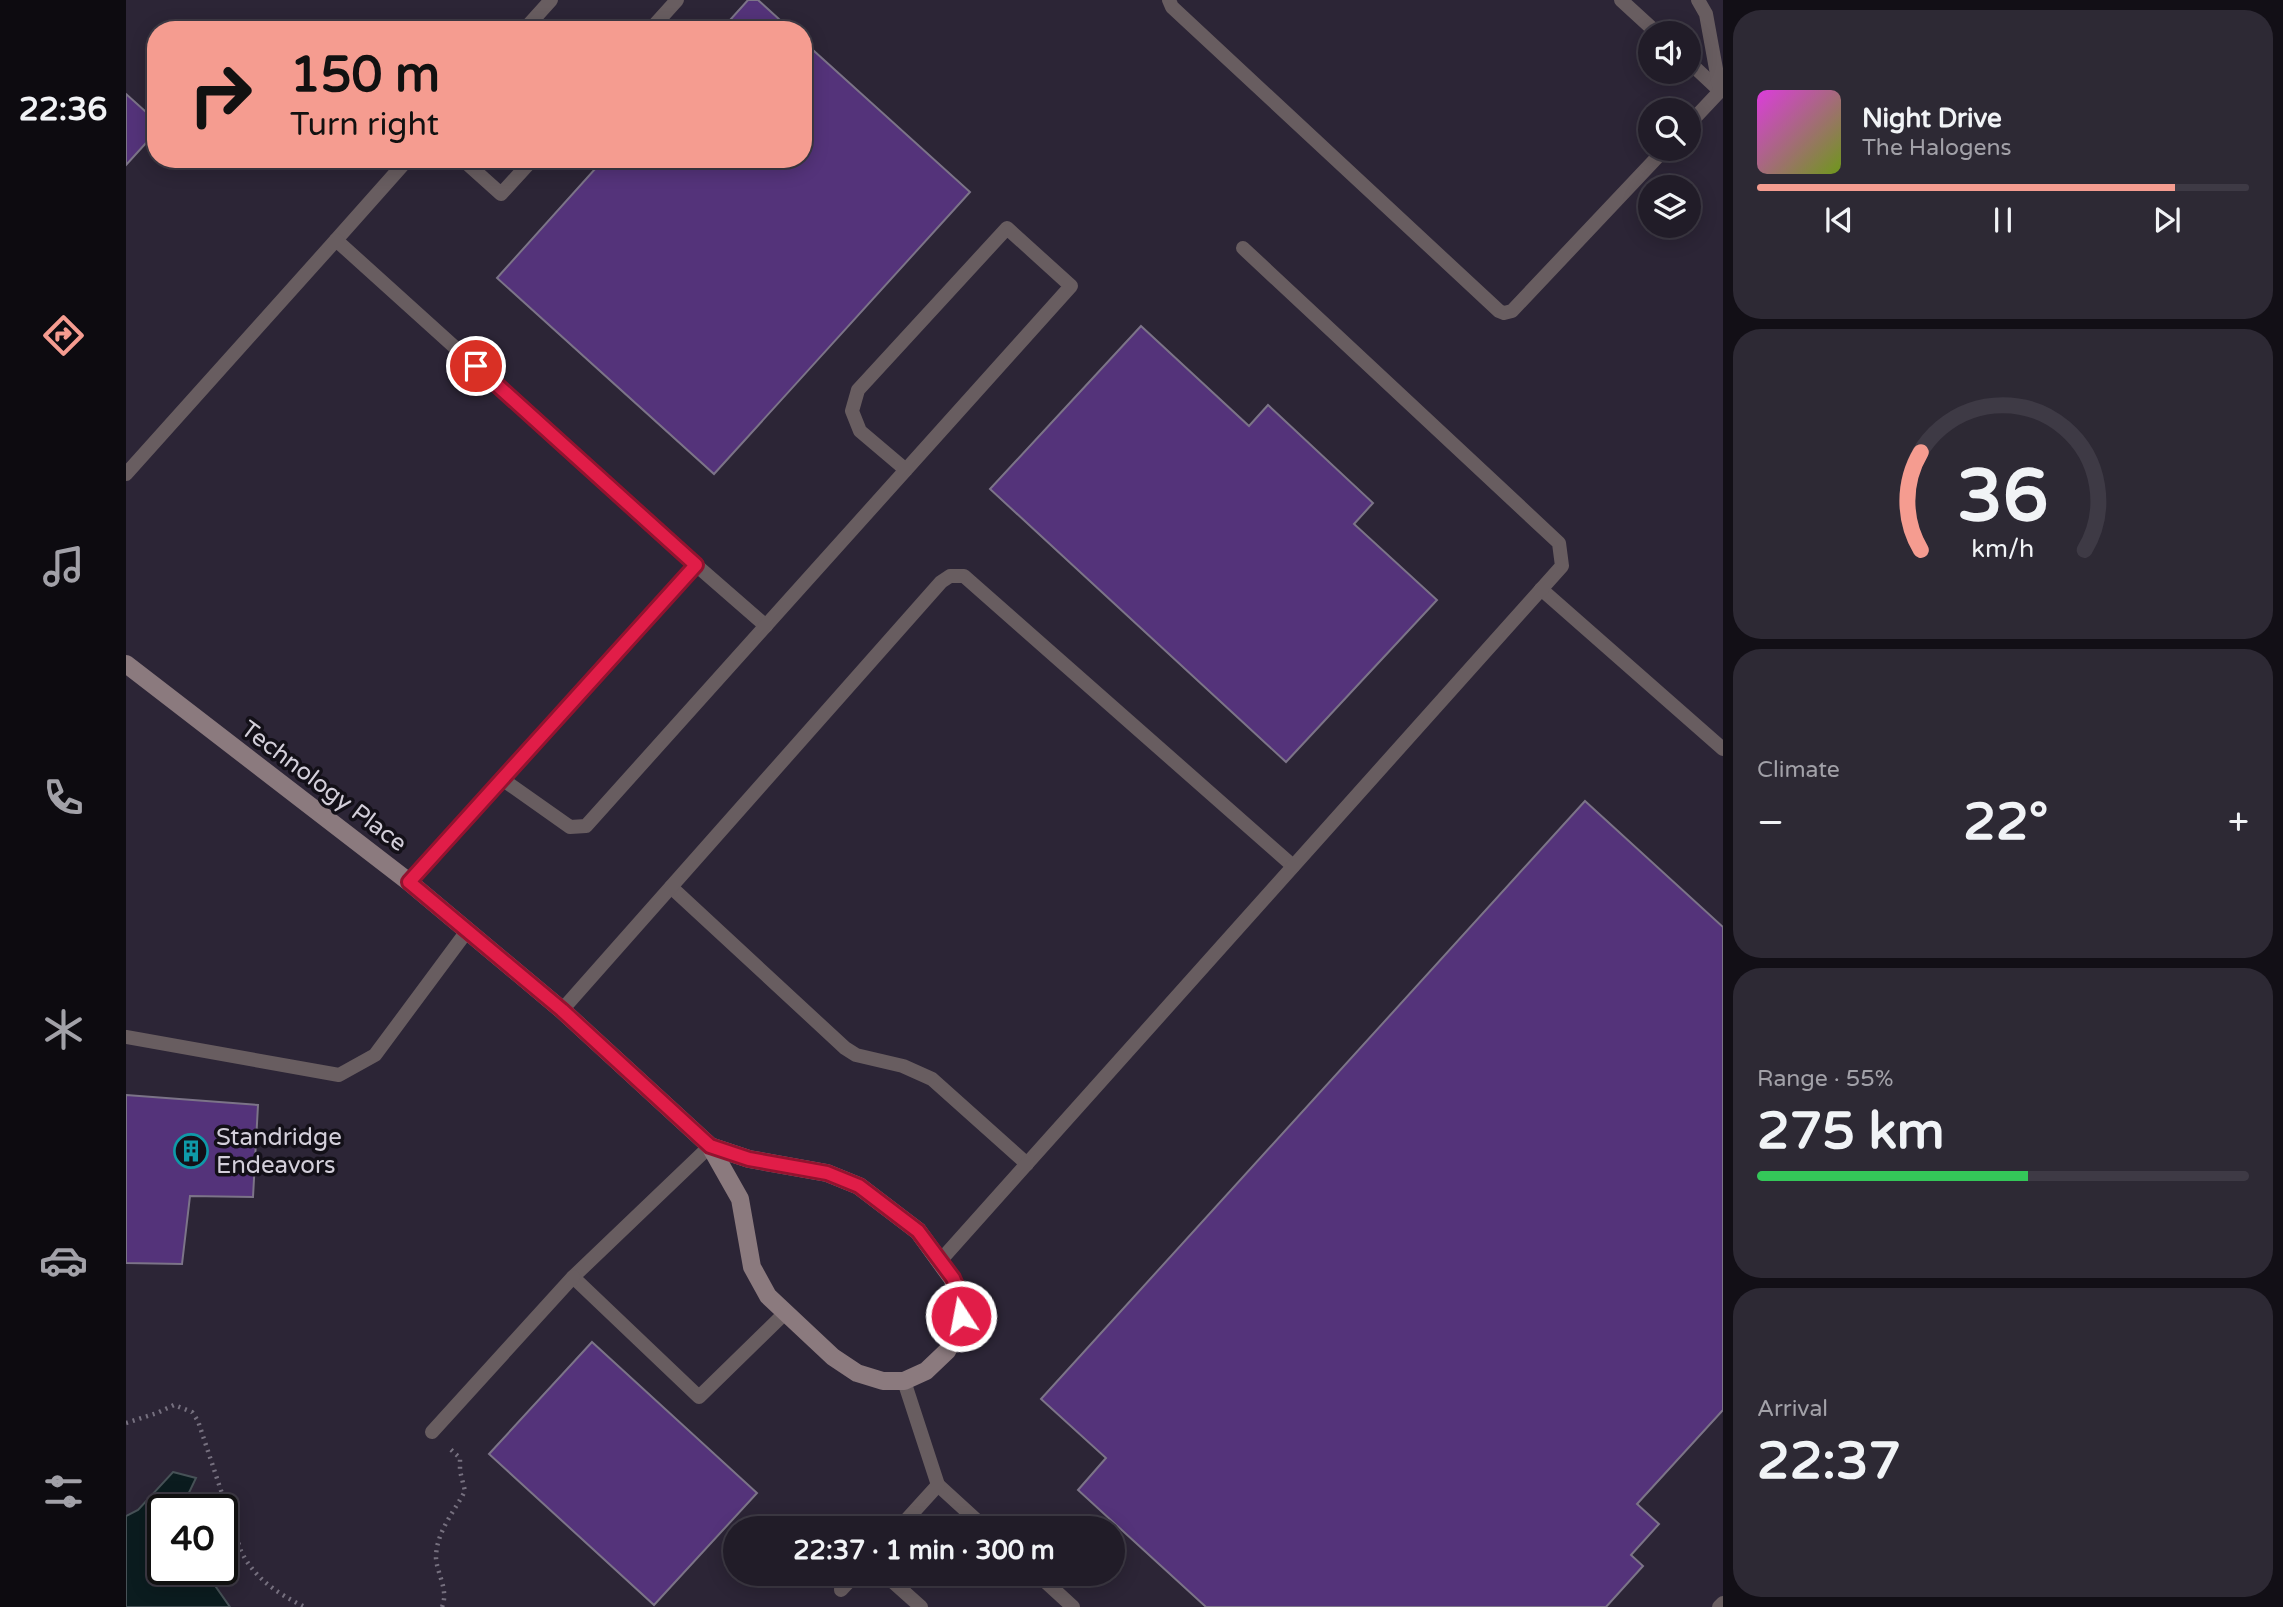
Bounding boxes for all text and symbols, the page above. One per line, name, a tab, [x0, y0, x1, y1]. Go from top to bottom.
map controls	[1638, 21, 1701, 238]
button: sound	[1638, 21, 1701, 84]
text: 150 m	[290, 46, 440, 105]
icon: right	[175, 49, 266, 140]
text: 22:36	[19, 91, 107, 129]
button: search	[1638, 98, 1701, 161]
text: Night Drive	[1862, 103, 2002, 134]
text: Turn right	[290, 106, 439, 144]
text: The Halogens	[1862, 134, 2011, 162]
button: layers	[1638, 175, 1701, 238]
icon: previous	[1820, 201, 1858, 239]
icon: pause	[1984, 201, 2022, 239]
icon: next	[2148, 201, 2186, 239]
icon: directions	[39, 311, 88, 360]
pin	[446, 336, 506, 396]
icon: arrive	[457, 347, 495, 385]
text: 36	[1957, 454, 2049, 542]
text: km/h	[1972, 534, 2034, 564]
icon: music	[39, 542, 88, 591]
street label: Technology Place	[235, 715, 412, 858]
text: Climate	[1757, 756, 1840, 784]
icon: phone	[39, 773, 88, 822]
text: 22°	[1963, 791, 2048, 854]
text: −	[1757, 800, 1784, 846]
text: +	[2228, 800, 2249, 846]
icon: climate	[39, 1005, 88, 1054]
text: Range · 55%	[1757, 1065, 1893, 1093]
text: 275 km	[1757, 1100, 1945, 1163]
place label: Standridge Endeavors	[216, 1123, 342, 1180]
building icon: Standridge Endeavors	[172, 1132, 210, 1170]
icon: car	[39, 1236, 88, 1285]
position arrow	[924, 1279, 998, 1353]
text: Arrival	[1757, 1395, 1828, 1423]
text: 22:37	[1757, 1430, 1901, 1493]
icon: filters	[39, 1467, 88, 1516]
speed limit sign: 40	[147, 1494, 238, 1585]
text: 22:37 · 1 min · 300 m	[793, 1535, 1055, 1566]

